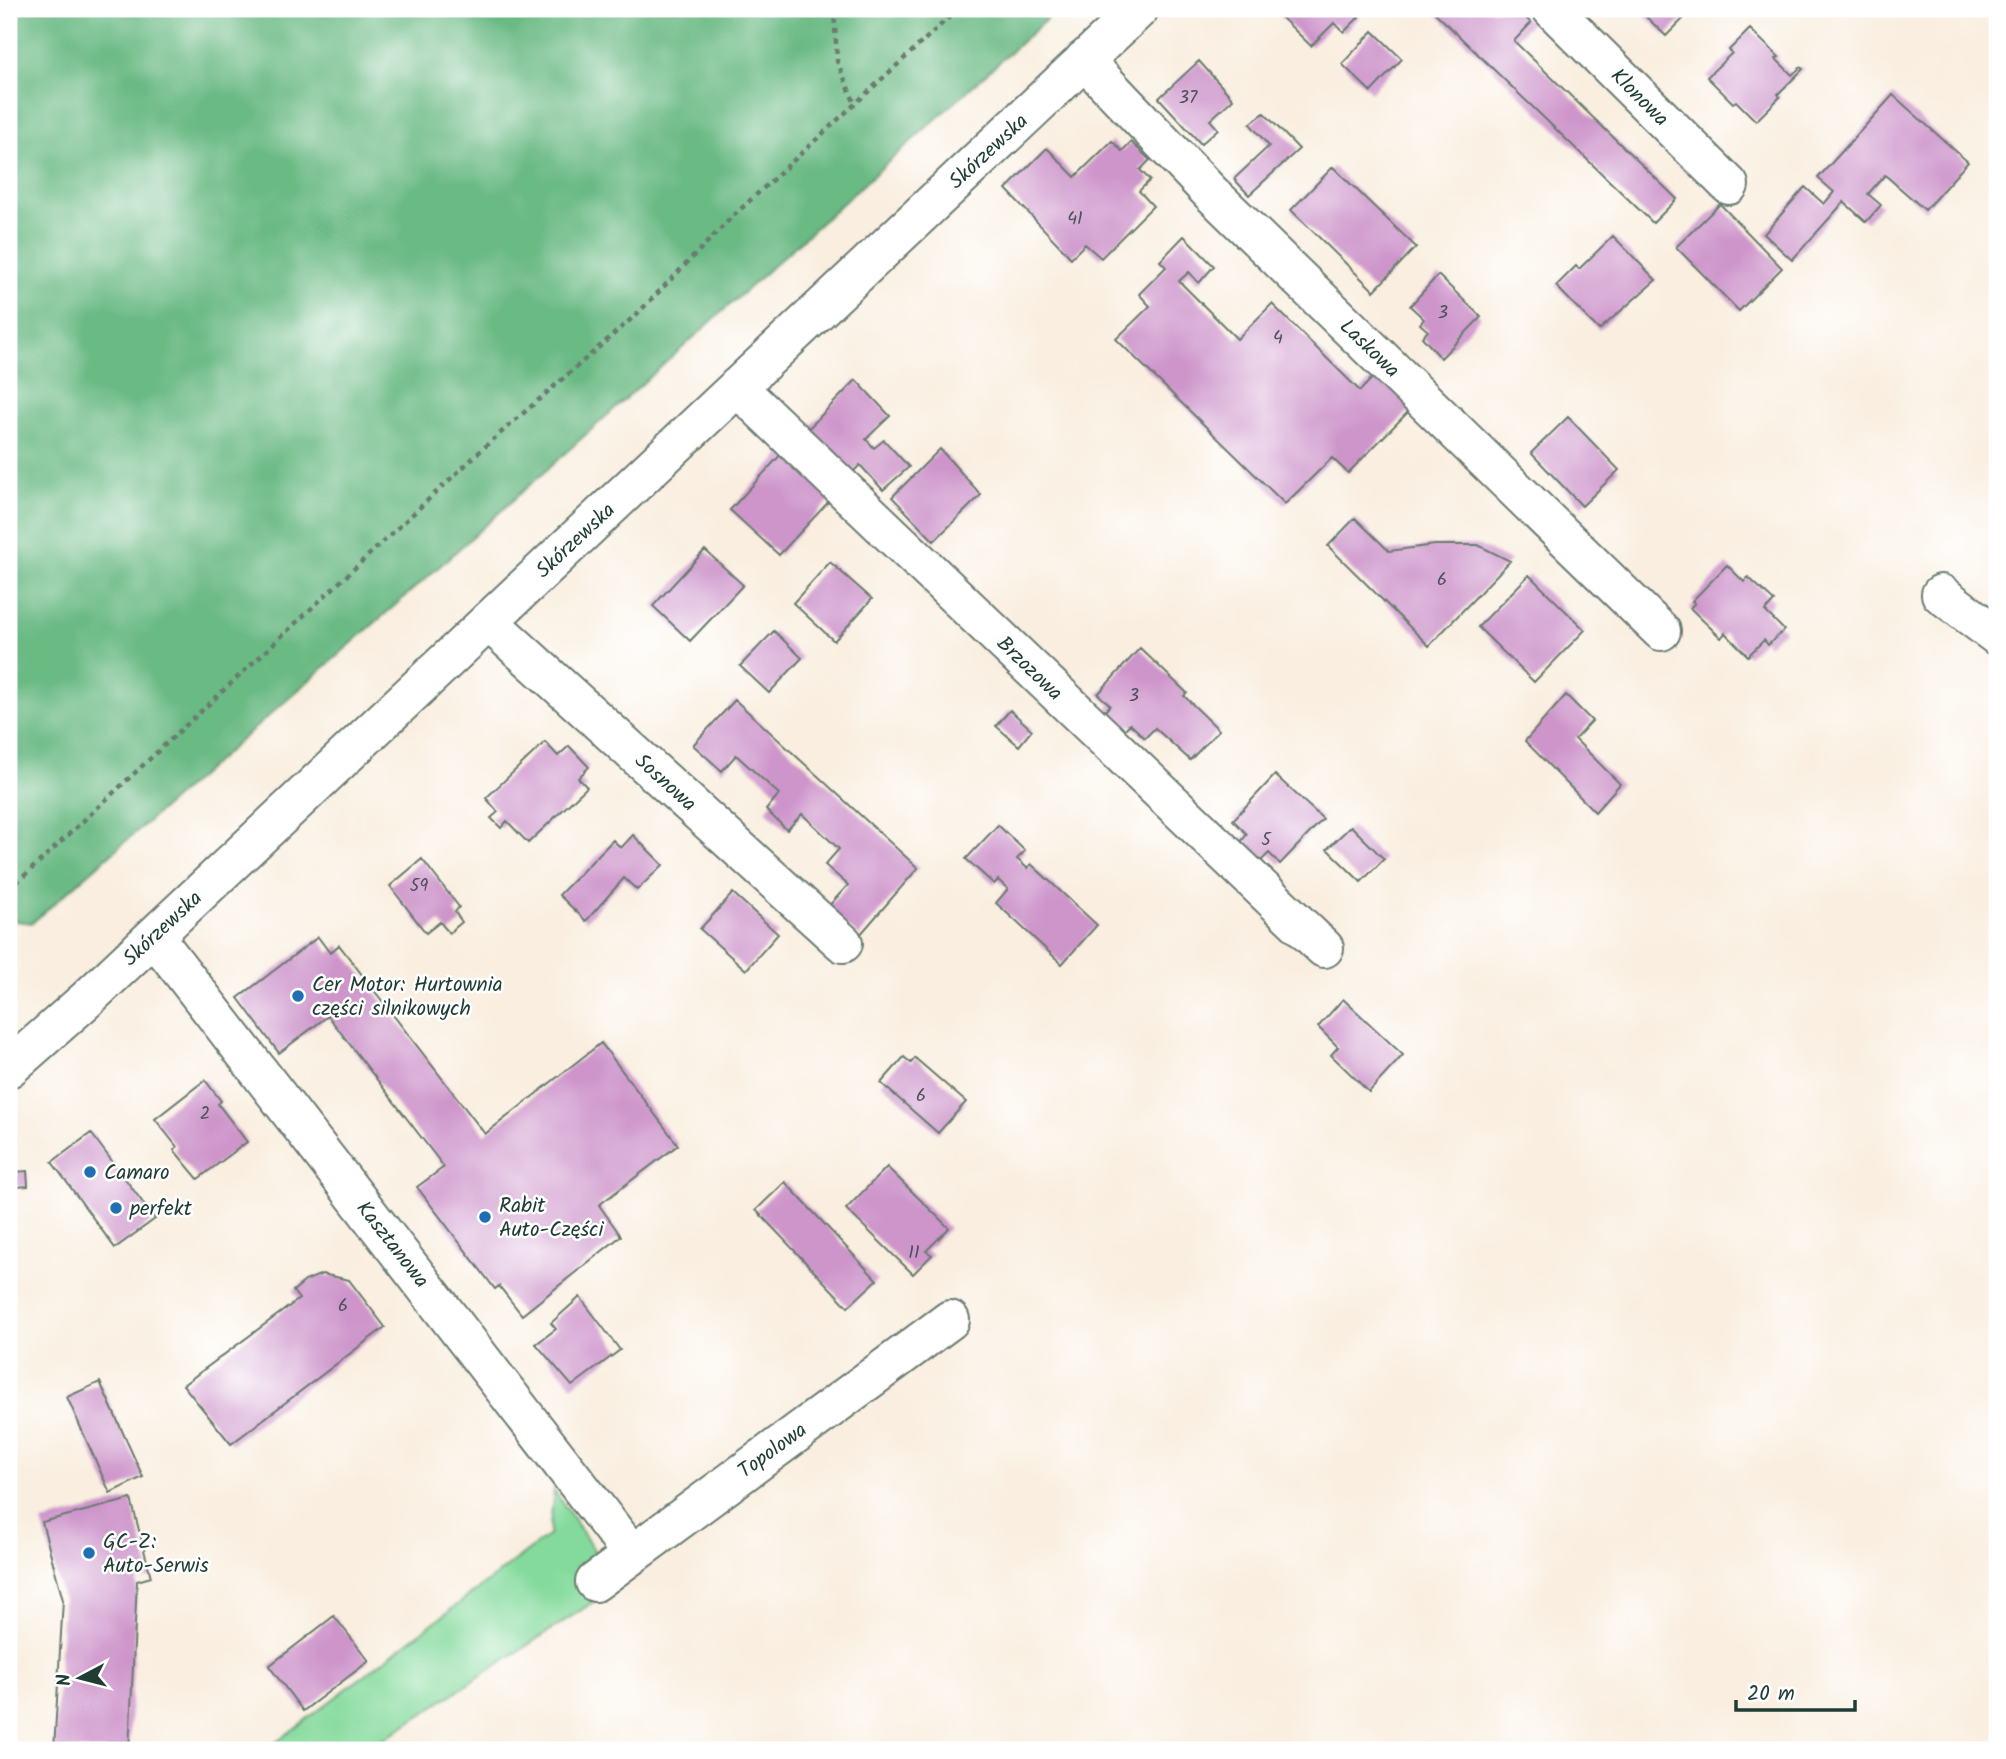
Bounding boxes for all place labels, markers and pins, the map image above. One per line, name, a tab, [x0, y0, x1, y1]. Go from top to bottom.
place label: Cer Motor: Hurtownia części silnikowych	[312, 969, 503, 1026]
marker: Cer Motor: Hurtownia części silnikowych	[290, 988, 306, 1004]
place label: Camaro	[104, 1157, 169, 1190]
marker: Camaro	[82, 1164, 98, 1180]
place label: Rabit Auto-Części	[499, 1190, 604, 1247]
place label: perfekt	[129, 1193, 193, 1226]
marker: perfekt	[108, 1200, 124, 1216]
marker: Rabit Auto-Części	[477, 1209, 493, 1225]
place label: GC-Z: Auto-Serwis	[103, 1526, 209, 1583]
marker: GC-Z: Auto-Serwis	[81, 1545, 97, 1561]

